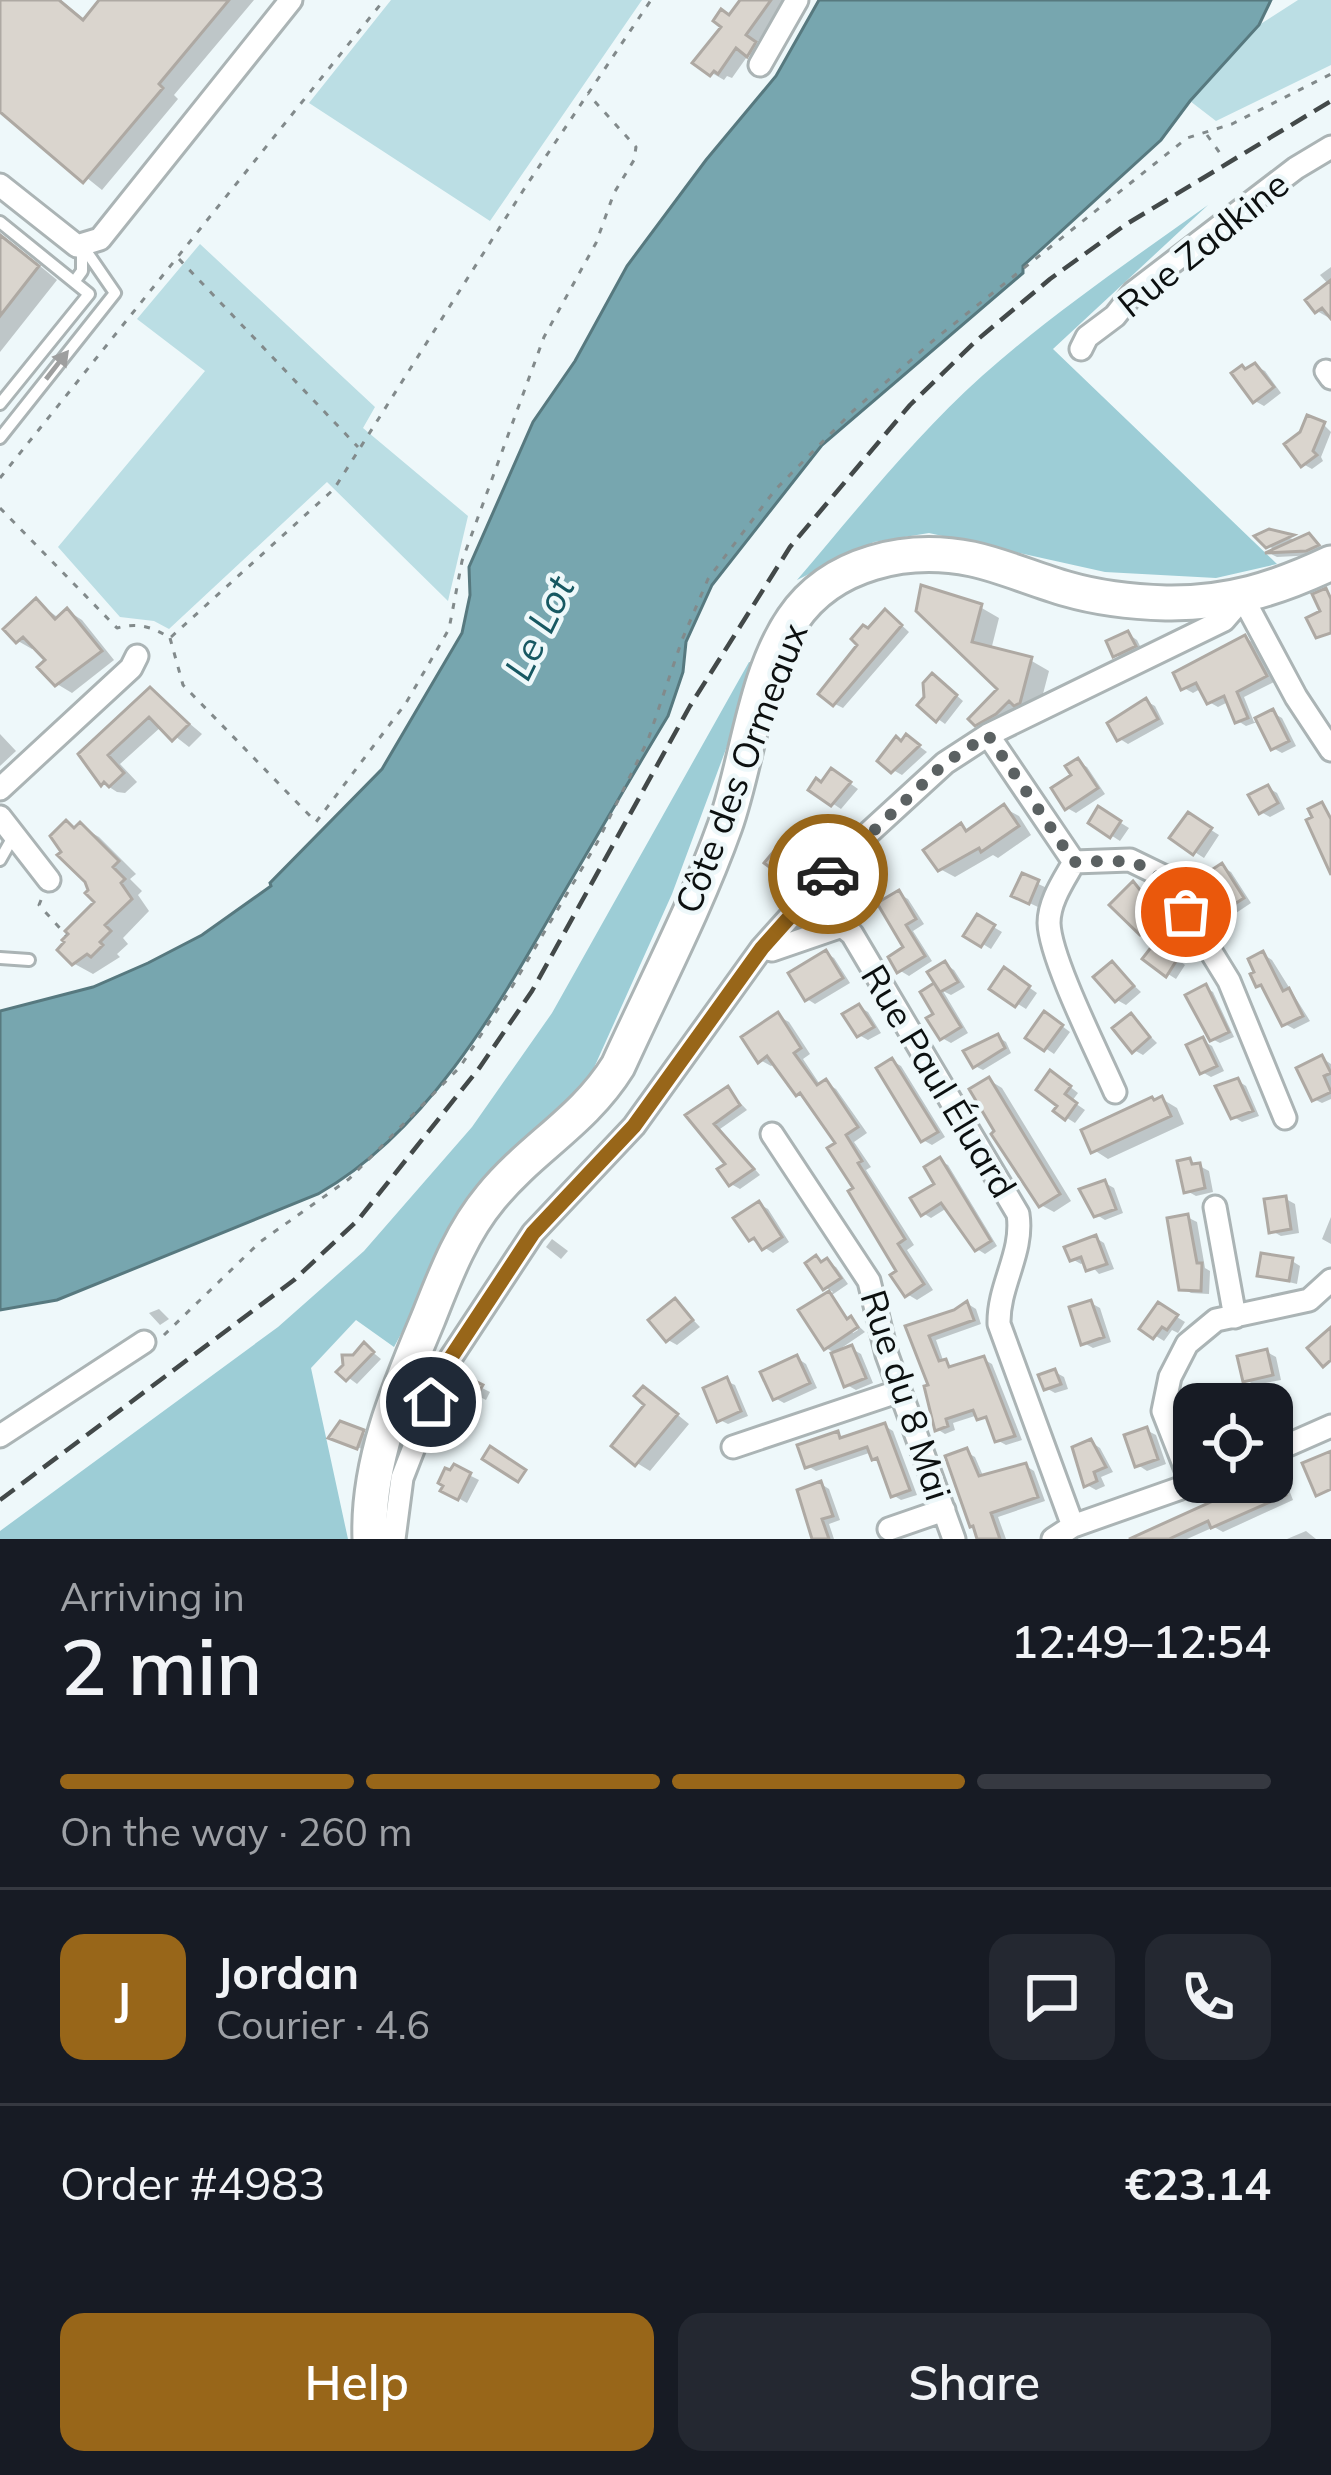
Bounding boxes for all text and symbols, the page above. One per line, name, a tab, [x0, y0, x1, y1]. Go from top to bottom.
street label: Rue Zadkine	[1108, 161, 1297, 326]
one-way arrow	[44, 350, 69, 381]
water label: Le Lot	[493, 567, 585, 688]
street label: Côte des Ormeaux	[664, 616, 817, 919]
courier	[768, 814, 888, 934]
icon: car	[795, 841, 861, 907]
pin	[1135, 861, 1237, 963]
icon: bag	[1153, 879, 1219, 945]
street label: Rue Paul Éluard	[852, 956, 1027, 1206]
street label: Rue du 8 Mai	[851, 1284, 962, 1506]
pin	[380, 1351, 482, 1453]
icon: home	[398, 1369, 464, 1435]
map controls	[1173, 1383, 1293, 1503]
button: locate	[1173, 1383, 1293, 1503]
text: Arriving in	[60, 1572, 245, 1621]
text: 12:49–12:54	[1011, 1613, 1271, 1669]
text: 2 min	[60, 1617, 263, 1715]
text: On the way · 260 m	[60, 1807, 412, 1856]
button: chat	[989, 1934, 1115, 2060]
button: phone	[1145, 1934, 1271, 2060]
text: Jordan	[216, 1944, 359, 2000]
text: J	[115, 1969, 131, 2025]
text: Courier · 4.6	[216, 2000, 430, 2049]
text: Order #4983	[60, 2155, 325, 2211]
text: €23.14	[1125, 2155, 1271, 2211]
button: Help	[60, 2313, 654, 2451]
button: Share	[678, 2313, 1271, 2451]

